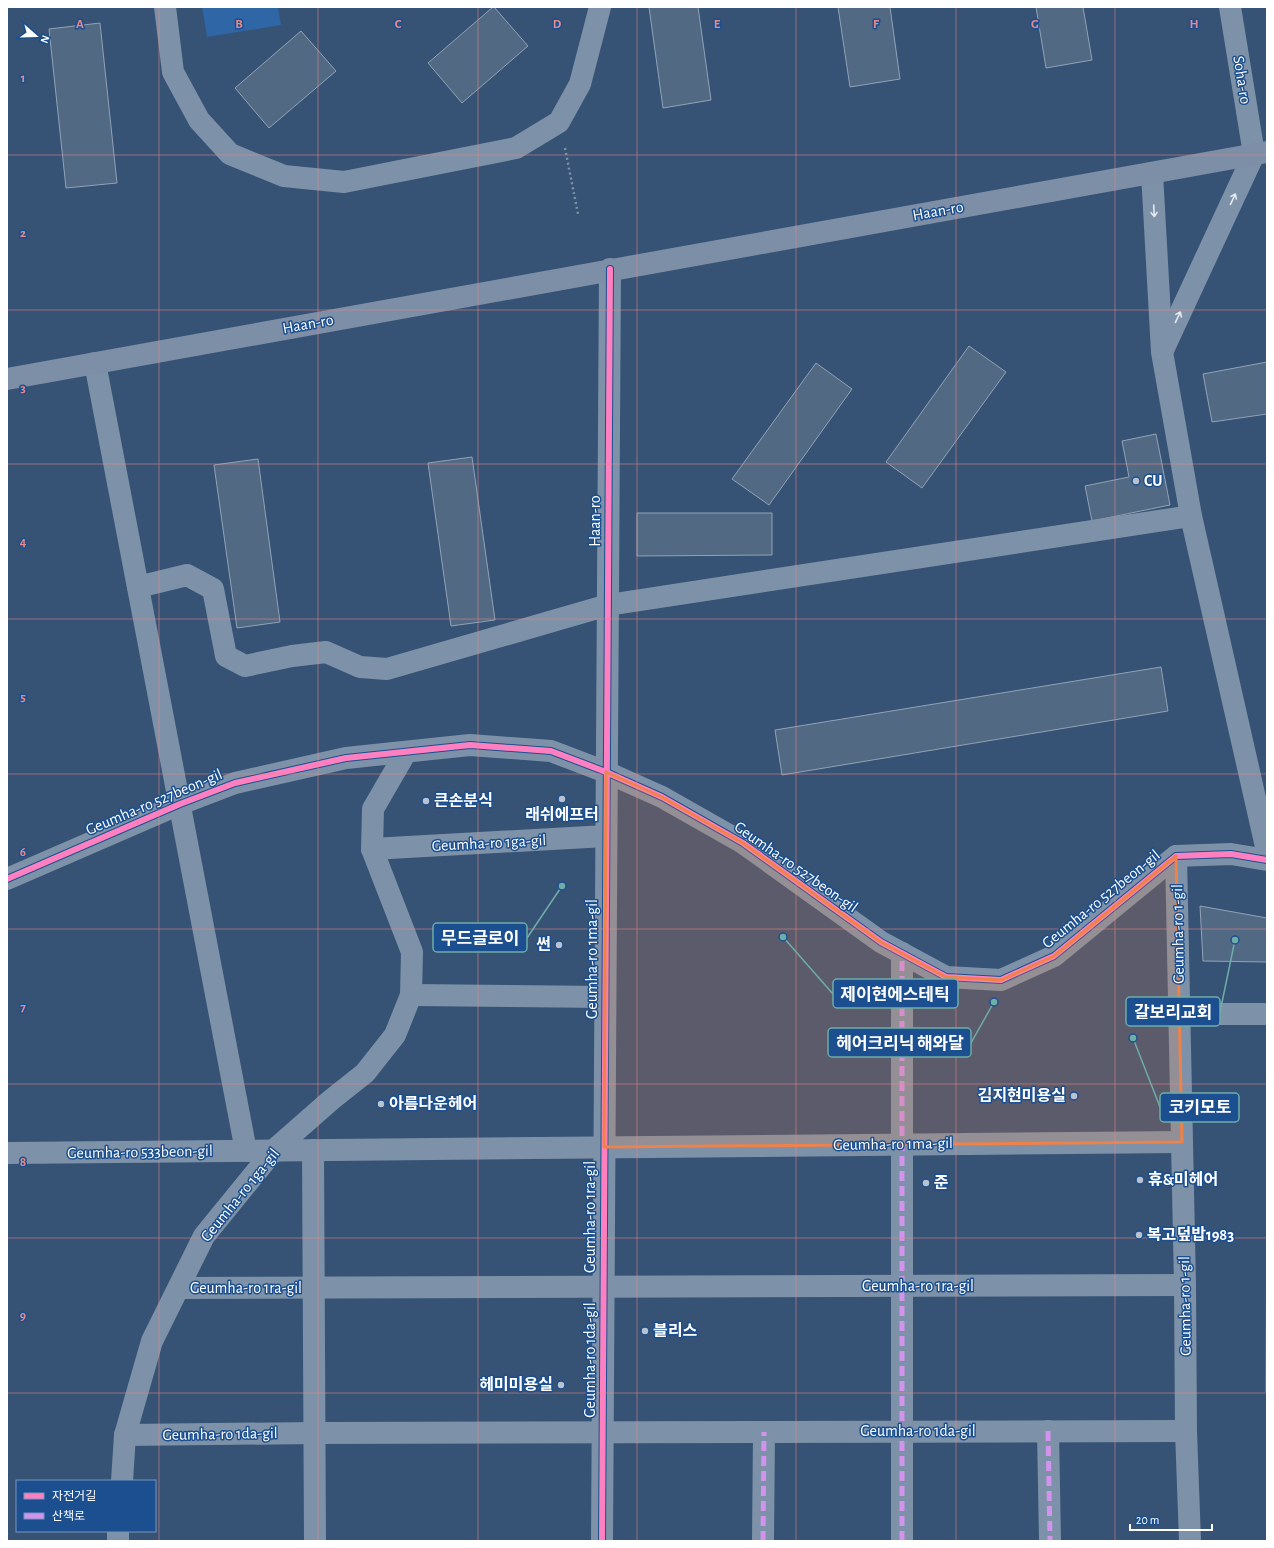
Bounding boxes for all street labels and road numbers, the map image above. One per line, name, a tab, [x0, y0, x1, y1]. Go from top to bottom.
street label: Soha-ro	[1230, 55, 1254, 105]
street label: Haan-ro	[911, 199, 965, 223]
street label: Haan-ro	[281, 312, 335, 336]
street label: Haan-ro	[587, 495, 603, 547]
street label: Geumha-ro 527beon-gil	[83, 766, 225, 838]
street label: Geumha-ro 527beon-gil	[731, 818, 861, 916]
street label: Geumha-ro 1ga-gil	[431, 832, 547, 854]
street label: Geumha-ro 527beon-gil	[1039, 847, 1163, 951]
street label: Geumha-ro 1-gil	[1169, 884, 1187, 984]
street label: Geumha-ro 1ma-gil	[584, 899, 600, 1019]
street label: Geumha-ro 1ma-gil	[833, 1135, 953, 1153]
street label: Geumha-ro 533beon-gil	[67, 1143, 213, 1161]
street label: Geumha-ro 1ga-gil	[198, 1145, 282, 1245]
street label: Geumha-ro 1ra-gil	[582, 1161, 598, 1273]
street label: Geumha-ro 1-gil	[1176, 1256, 1194, 1356]
street label: Geumha-ro 1ra-gil	[862, 1278, 974, 1294]
street label: Geumha-ro 1ra-gil	[190, 1280, 302, 1296]
street label: Geumha-ro 1da-gil	[582, 1302, 598, 1418]
street label: Geumha-ro 1da-gil	[860, 1423, 976, 1439]
street label: Geumha-ro 1da-gil	[162, 1425, 278, 1443]

